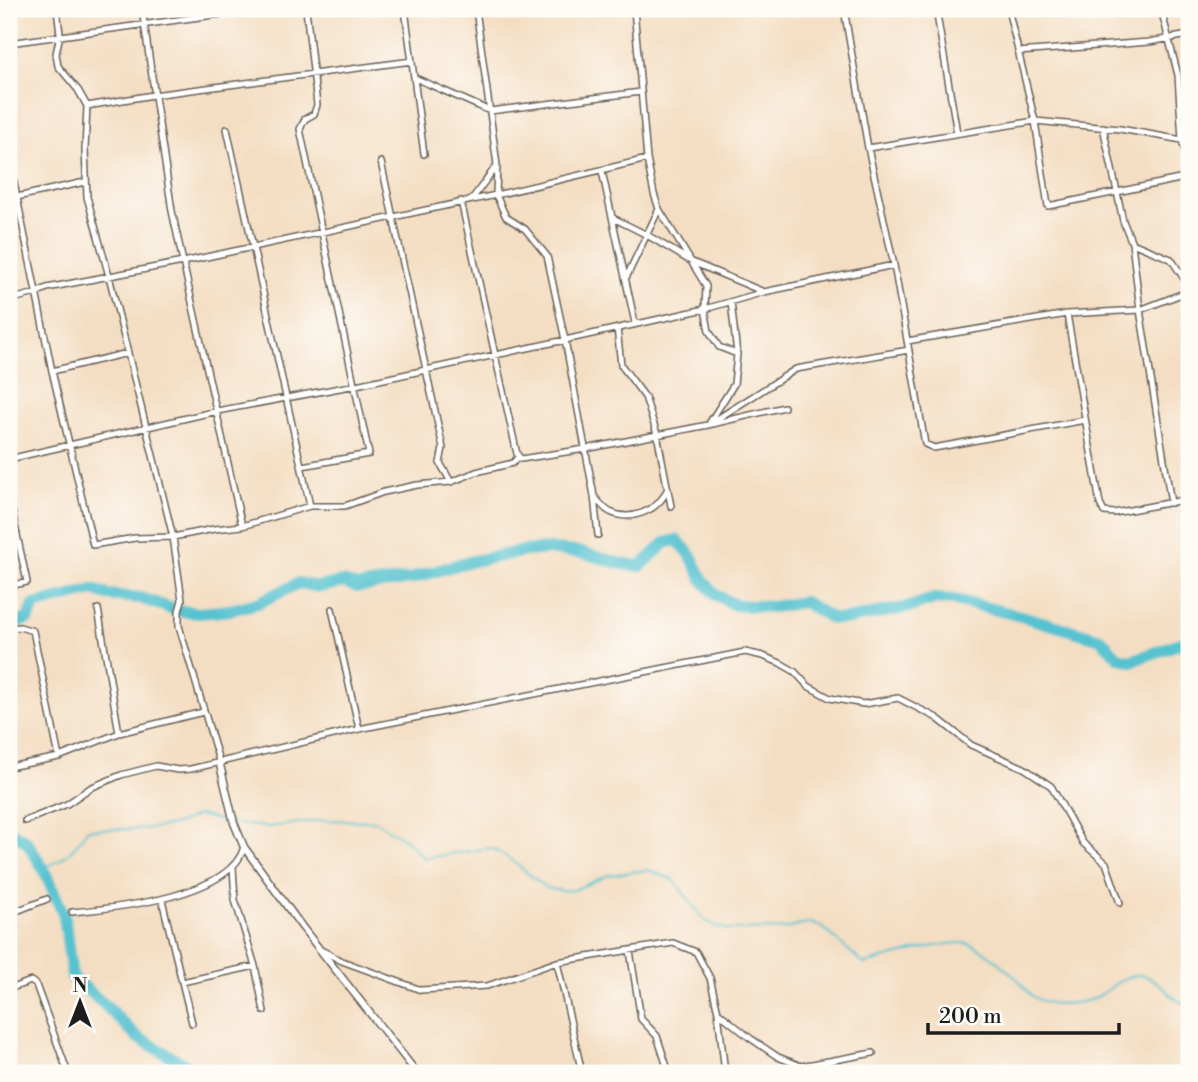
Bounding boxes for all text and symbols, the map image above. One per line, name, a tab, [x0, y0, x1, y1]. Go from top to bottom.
north arrow	[46, 967, 116, 1036]
text: N	[72, 974, 88, 998]
scale bar	[928, 991, 1119, 1035]
text: 200 m	[939, 1004, 1002, 1030]

